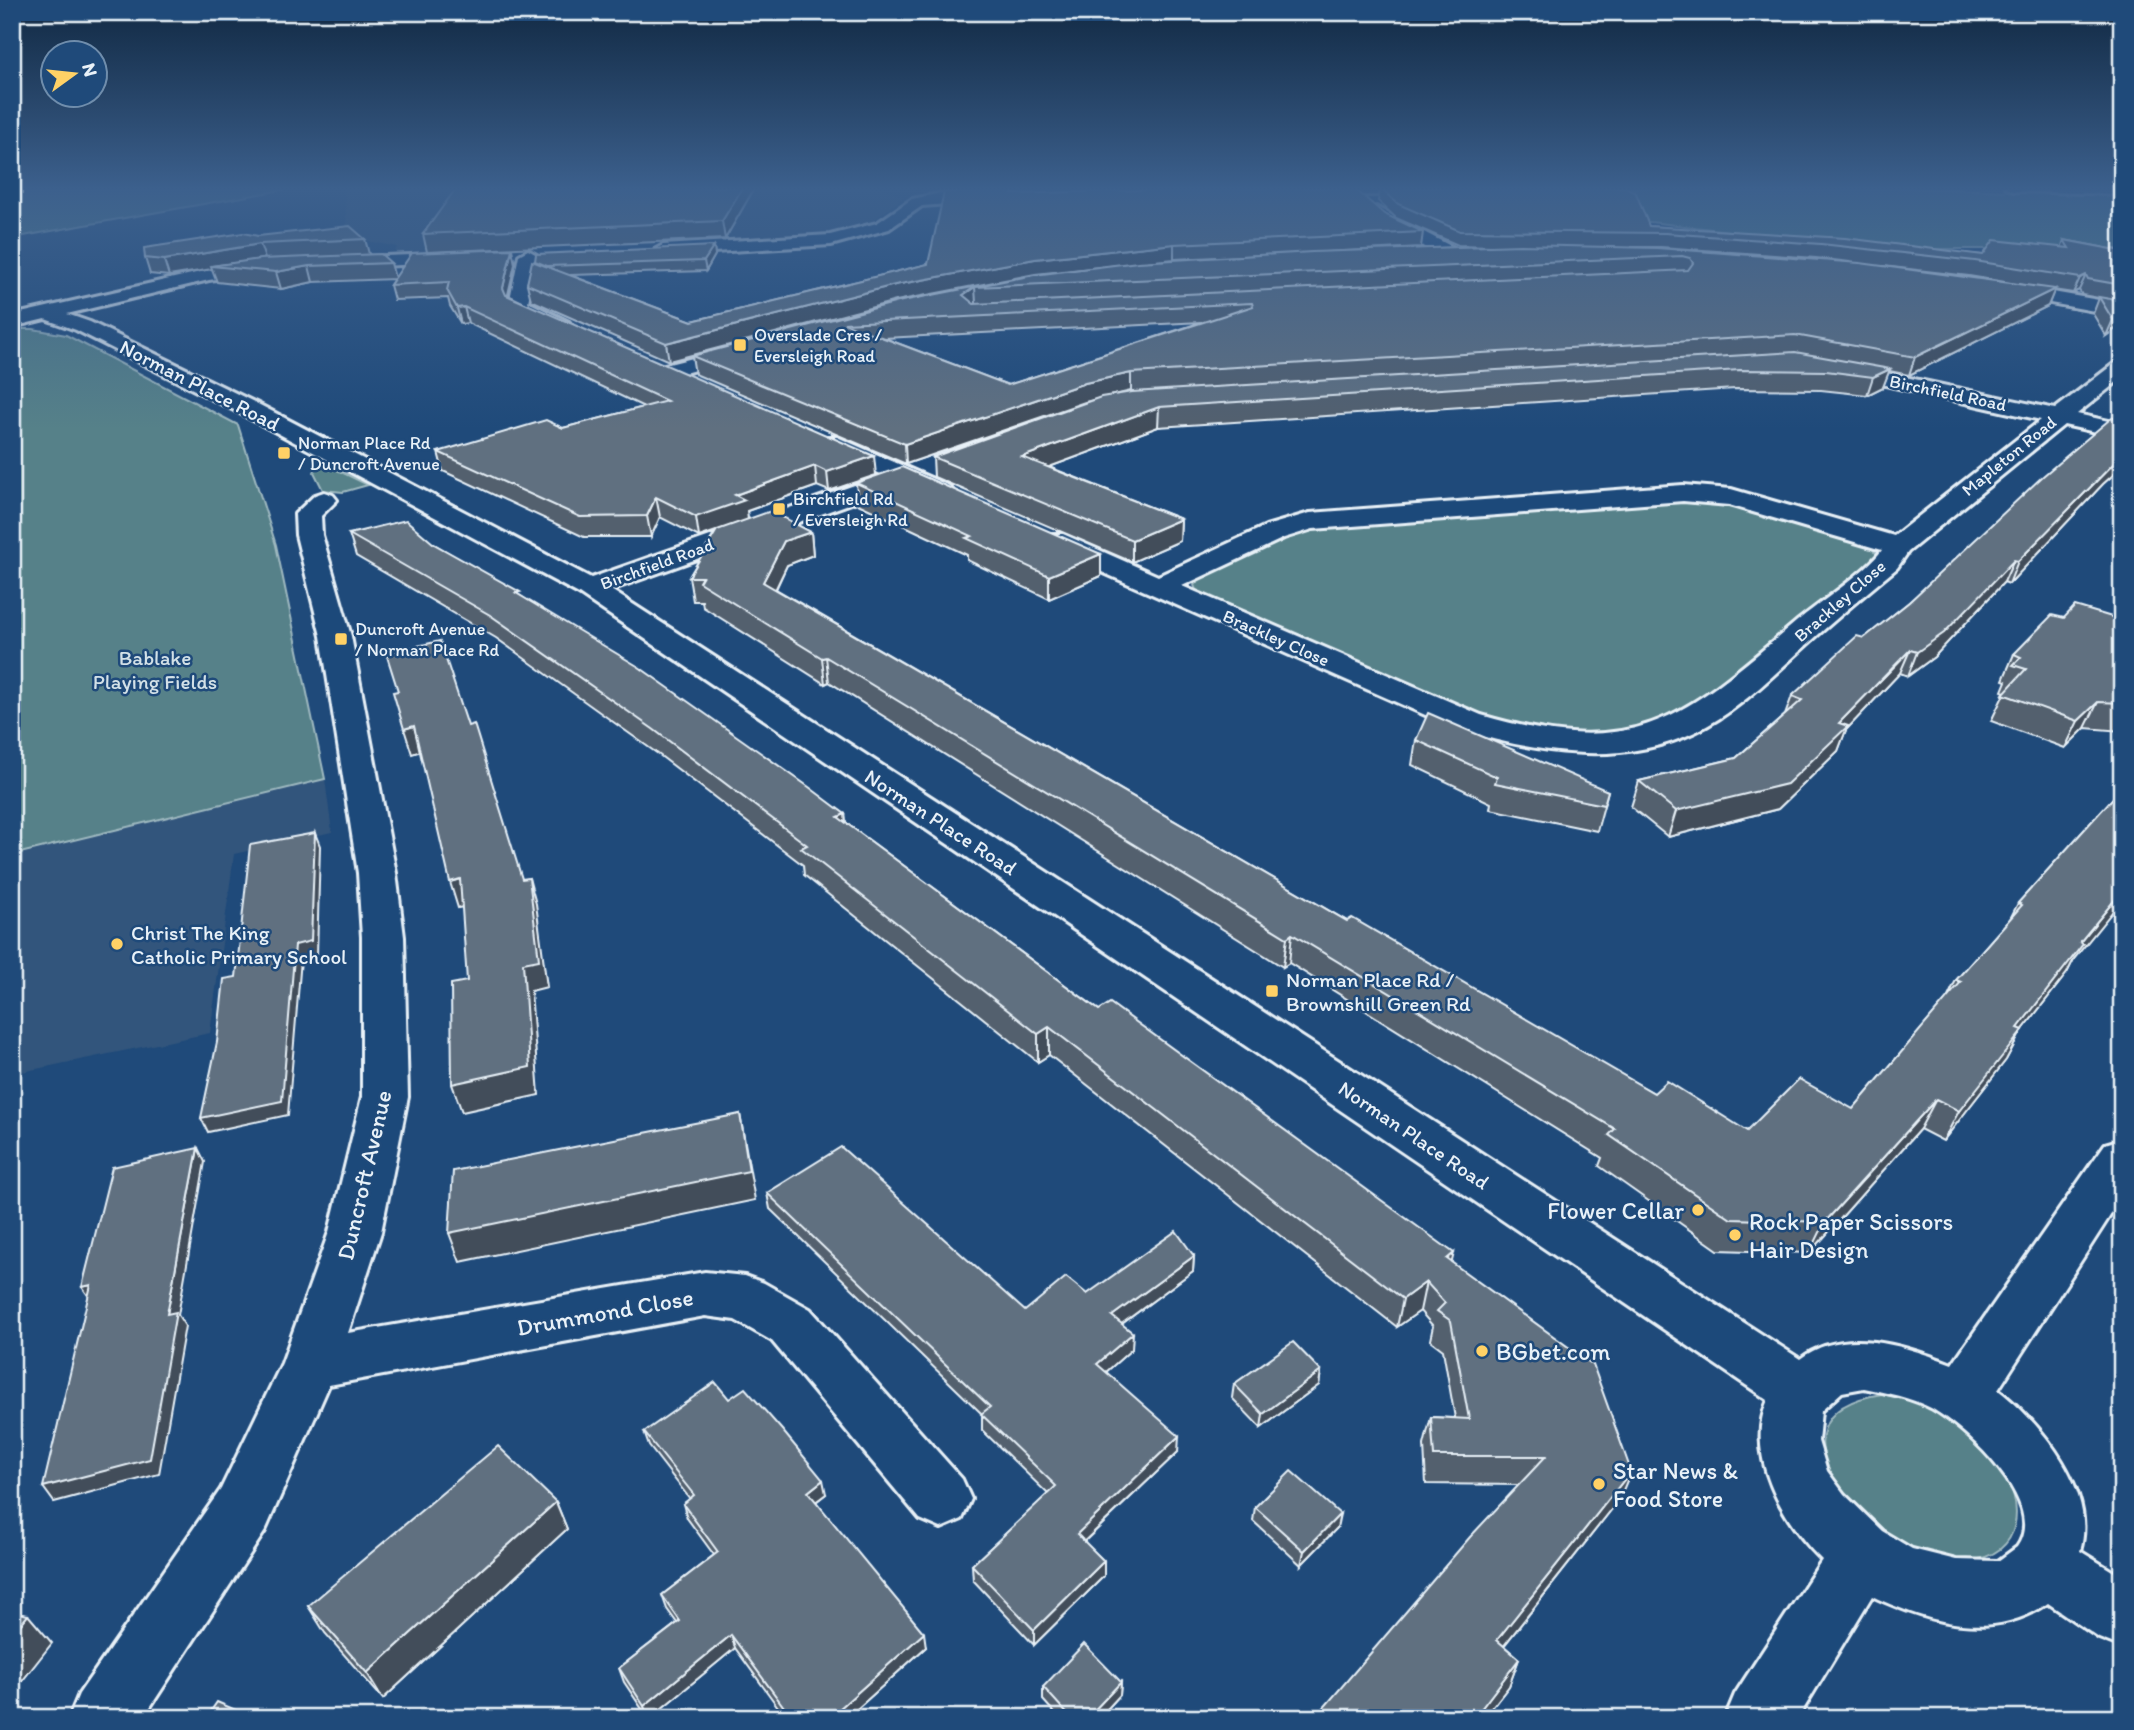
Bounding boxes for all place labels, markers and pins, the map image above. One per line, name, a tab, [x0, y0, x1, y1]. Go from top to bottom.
place label: Overslade Cres / Eversleigh Road	[754, 324, 883, 367]
marker: Overslade Cres / Eversleigh Road	[732, 337, 748, 353]
place label: Norman Place Rd / Duncroft Avenue	[298, 432, 440, 475]
marker: Norman Place Rd / Duncroft Avenue	[276, 445, 292, 461]
place label: Birchfield Rd / Eversleigh Rd	[793, 488, 908, 531]
marker: Birchfield Rd / Eversleigh Rd	[771, 501, 787, 517]
place label: Duncroft Avenue / Norman Place Rd	[355, 618, 499, 661]
marker: Duncroft Avenue / Norman Place Rd	[333, 631, 349, 647]
place label: Christ The King Catholic Primary School	[131, 920, 347, 969]
marker: Christ The King Catholic Primary School	[109, 936, 125, 952]
place label: Norman Place Rd / Brownshill Green Rd	[1286, 967, 1471, 1016]
marker: Norman Place Rd / Brownshill Green Rd	[1264, 983, 1280, 999]
place label: Flower Cellar	[1547, 1196, 1684, 1225]
marker: Flower Cellar	[1690, 1202, 1706, 1218]
place label: Rock Paper Scissors Hair Design	[1749, 1207, 1953, 1264]
marker: Rock Paper Scissors Hair Design	[1727, 1227, 1743, 1243]
place label: BGbet.com	[1496, 1337, 1611, 1366]
marker: BGbet.com	[1474, 1343, 1490, 1359]
place label: Star News & Food Store	[1613, 1456, 1738, 1513]
marker: Star News & Food Store	[1591, 1476, 1607, 1492]

